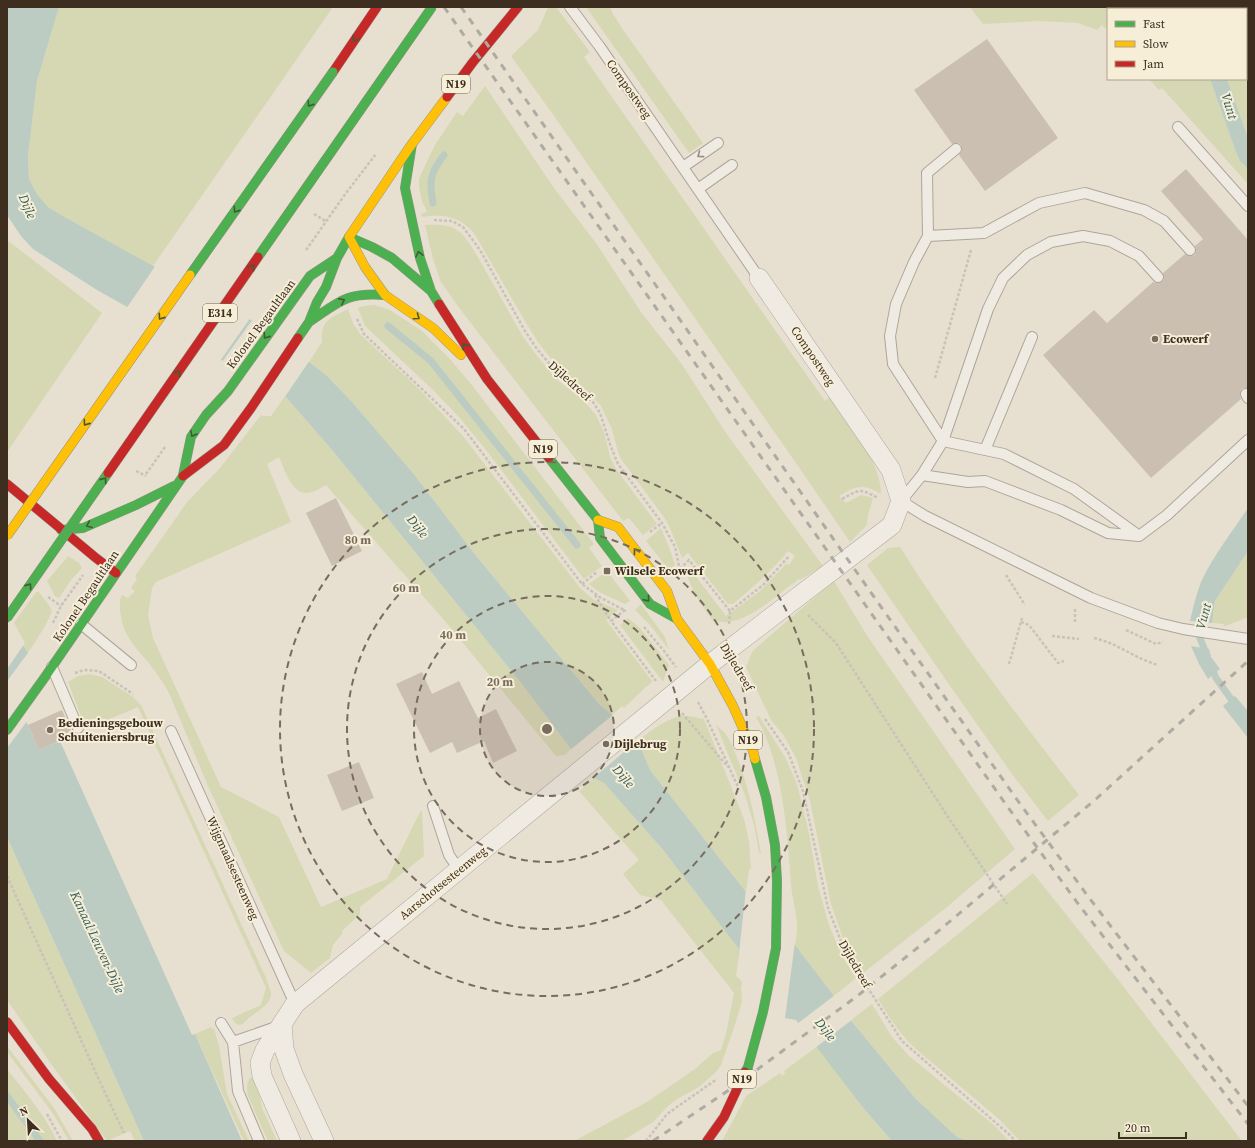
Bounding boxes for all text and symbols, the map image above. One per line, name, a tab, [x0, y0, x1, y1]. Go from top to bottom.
legend	[1107, 8, 1247, 80]
text: Fast	[1143, 16, 1165, 32]
one-way arrow	[352, 35, 360, 42]
text: Slow	[1143, 36, 1169, 52]
street label: Compostweg	[603, 56, 655, 122]
text: Jam	[1142, 56, 1164, 72]
road number: N19	[442, 75, 470, 93]
water label: Vunt	[1218, 91, 1242, 122]
one-way arrow	[307, 100, 315, 107]
one-way arrow	[698, 150, 705, 157]
water label: Dijle	[14, 190, 41, 222]
one-way arrow	[234, 206, 241, 213]
one-way arrow	[416, 251, 424, 257]
one-way arrow	[247, 264, 254, 271]
street label: Kolonel Begaultlaan	[223, 276, 299, 372]
one-way arrow	[337, 298, 345, 306]
road number: E314	[203, 304, 237, 322]
one-way arrow	[159, 312, 166, 319]
one-way arrow	[413, 312, 420, 319]
street label: Compostweg	[787, 323, 839, 389]
place label: Ecowerf	[1163, 331, 1210, 347]
one-way arrow	[264, 332, 271, 339]
marker: Ecowerf	[1150, 334, 1160, 344]
one-way arrow	[463, 343, 470, 350]
street label: Dijledreef	[545, 357, 596, 406]
one-way arrow	[173, 370, 181, 377]
one-way arrow	[83, 419, 91, 426]
one-way arrow	[191, 430, 198, 437]
road number: N19	[529, 440, 557, 458]
one-way arrow	[99, 477, 107, 484]
water label: Dijle	[402, 510, 433, 542]
one-way arrow	[85, 521, 92, 529]
text: 80 m	[345, 532, 371, 548]
street label: Kolonel Begaultlaan	[49, 547, 123, 645]
one-way arrow	[634, 548, 641, 555]
place label: Wilsele Ecowerf	[615, 563, 705, 579]
marker: Wilsele Ecowerf	[602, 566, 612, 576]
text: 60 m	[393, 580, 419, 596]
one-way arrow	[24, 584, 31, 591]
one-way arrow	[642, 595, 649, 602]
water label: Vunt	[1192, 600, 1215, 631]
text: 40 m	[440, 627, 466, 643]
street label: Dijledreef	[716, 640, 758, 695]
text: 20 m	[487, 674, 513, 690]
place label: Bedieningsgebouw Schuiteniersbrug	[58, 715, 163, 745]
centre of rings	[540, 722, 554, 736]
marker: Bedieningsgebouw Schuiteniersbrug	[45, 725, 55, 735]
road number: N19	[734, 731, 762, 749]
place label: Dijlebrug	[614, 736, 667, 752]
marker: Dijlebrug	[601, 739, 611, 749]
water label: Dijle	[608, 761, 639, 792]
street label: Wijgmaalsesteenweg	[203, 814, 263, 922]
street label: Aarschotsesteenweg	[396, 843, 490, 923]
water label: Kanaal Leuven-Dijle	[66, 888, 129, 997]
street label: Dijledreef	[835, 937, 876, 993]
water label: Dijle	[811, 1013, 840, 1045]
road number: N19	[728, 1070, 756, 1088]
north arrow	[8, 1100, 48, 1140]
text: N	[17, 1103, 31, 1120]
scale bar	[1119, 1114, 1186, 1140]
text: 20 m	[1125, 1120, 1151, 1136]

